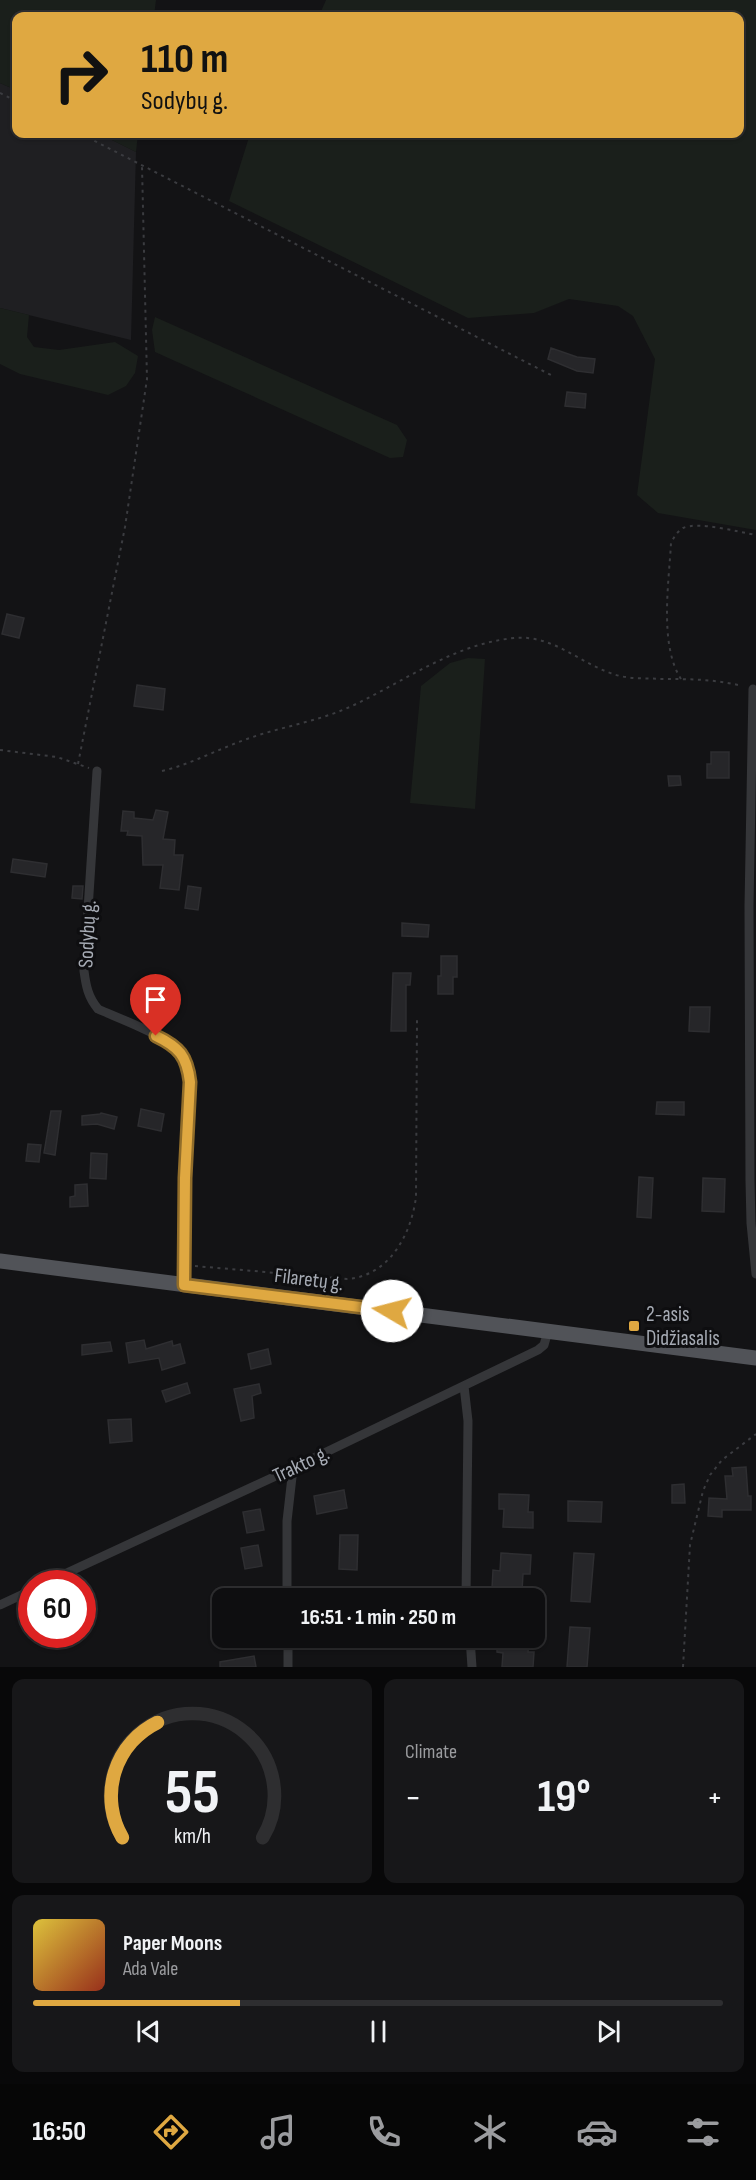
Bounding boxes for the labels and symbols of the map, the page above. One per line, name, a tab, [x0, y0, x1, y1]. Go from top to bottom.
street label: Sodybų g.	[73, 900, 102, 969]
pin	[130, 974, 181, 1036]
street label: Filaretų g.	[273, 1263, 345, 1296]
position arrow	[360, 1279, 424, 1343]
place label: 2-asis Didžiasalis	[646, 1302, 720, 1351]
marker: 2-asis Didžiasalis	[627, 1319, 641, 1333]
street label: Trakto g.	[269, 1441, 333, 1488]
speed limit sign: 60	[18, 1570, 96, 1648]

